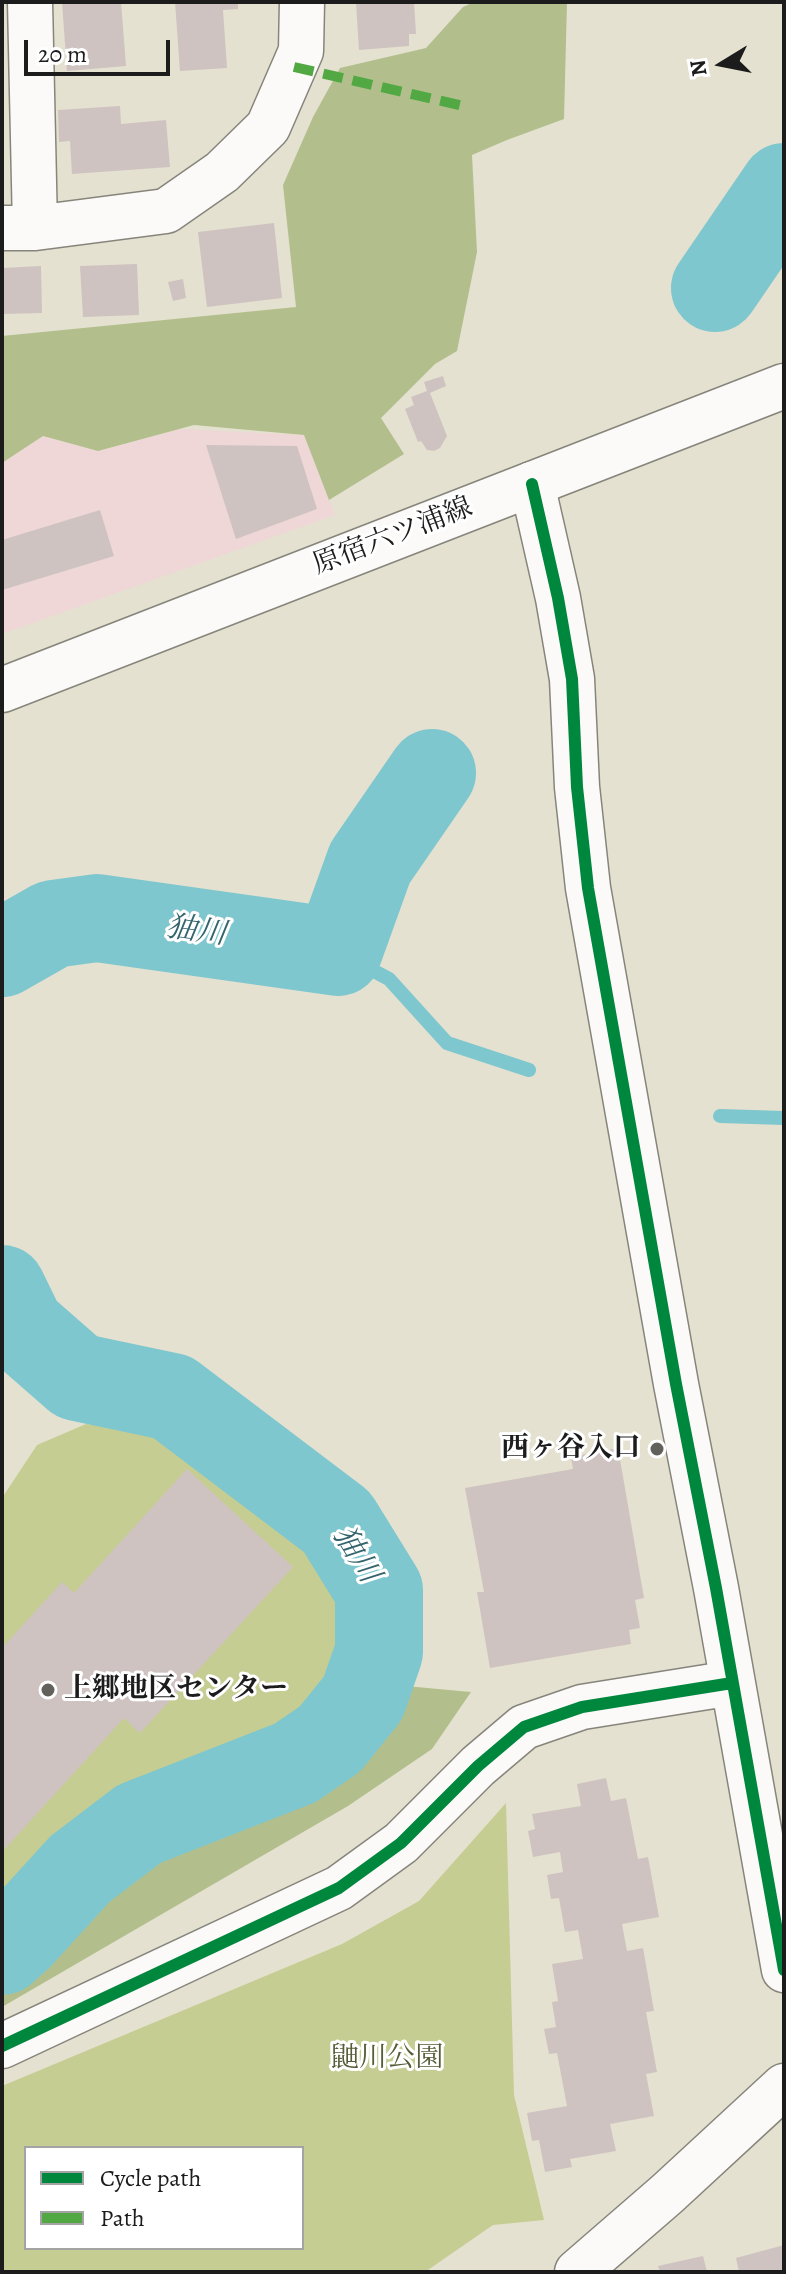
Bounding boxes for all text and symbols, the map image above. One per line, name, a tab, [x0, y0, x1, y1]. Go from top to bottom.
scale bar	[28, 24, 174, 74]
north arrow	[682, 24, 762, 104]
text: 20 m	[38, 38, 87, 70]
text: N	[682, 58, 715, 79]
street label: 原宿六ツ浦線	[309, 491, 477, 583]
water label: 㹨川	[164, 910, 228, 954]
place label: 西ヶ谷入口	[501, 1432, 641, 1466]
marker: 西ヶ谷入口	[648, 1440, 666, 1458]
water label: 㹨川	[324, 1520, 386, 1590]
place label: 上郷地区センター	[64, 1673, 288, 1707]
marker: 上郷地区センター	[39, 1681, 57, 1699]
park label: 鼬川公園	[331, 2042, 443, 2076]
legend	[24, 2146, 304, 2250]
text: Cycle path	[100, 2162, 201, 2194]
text: Path	[100, 2202, 145, 2234]

